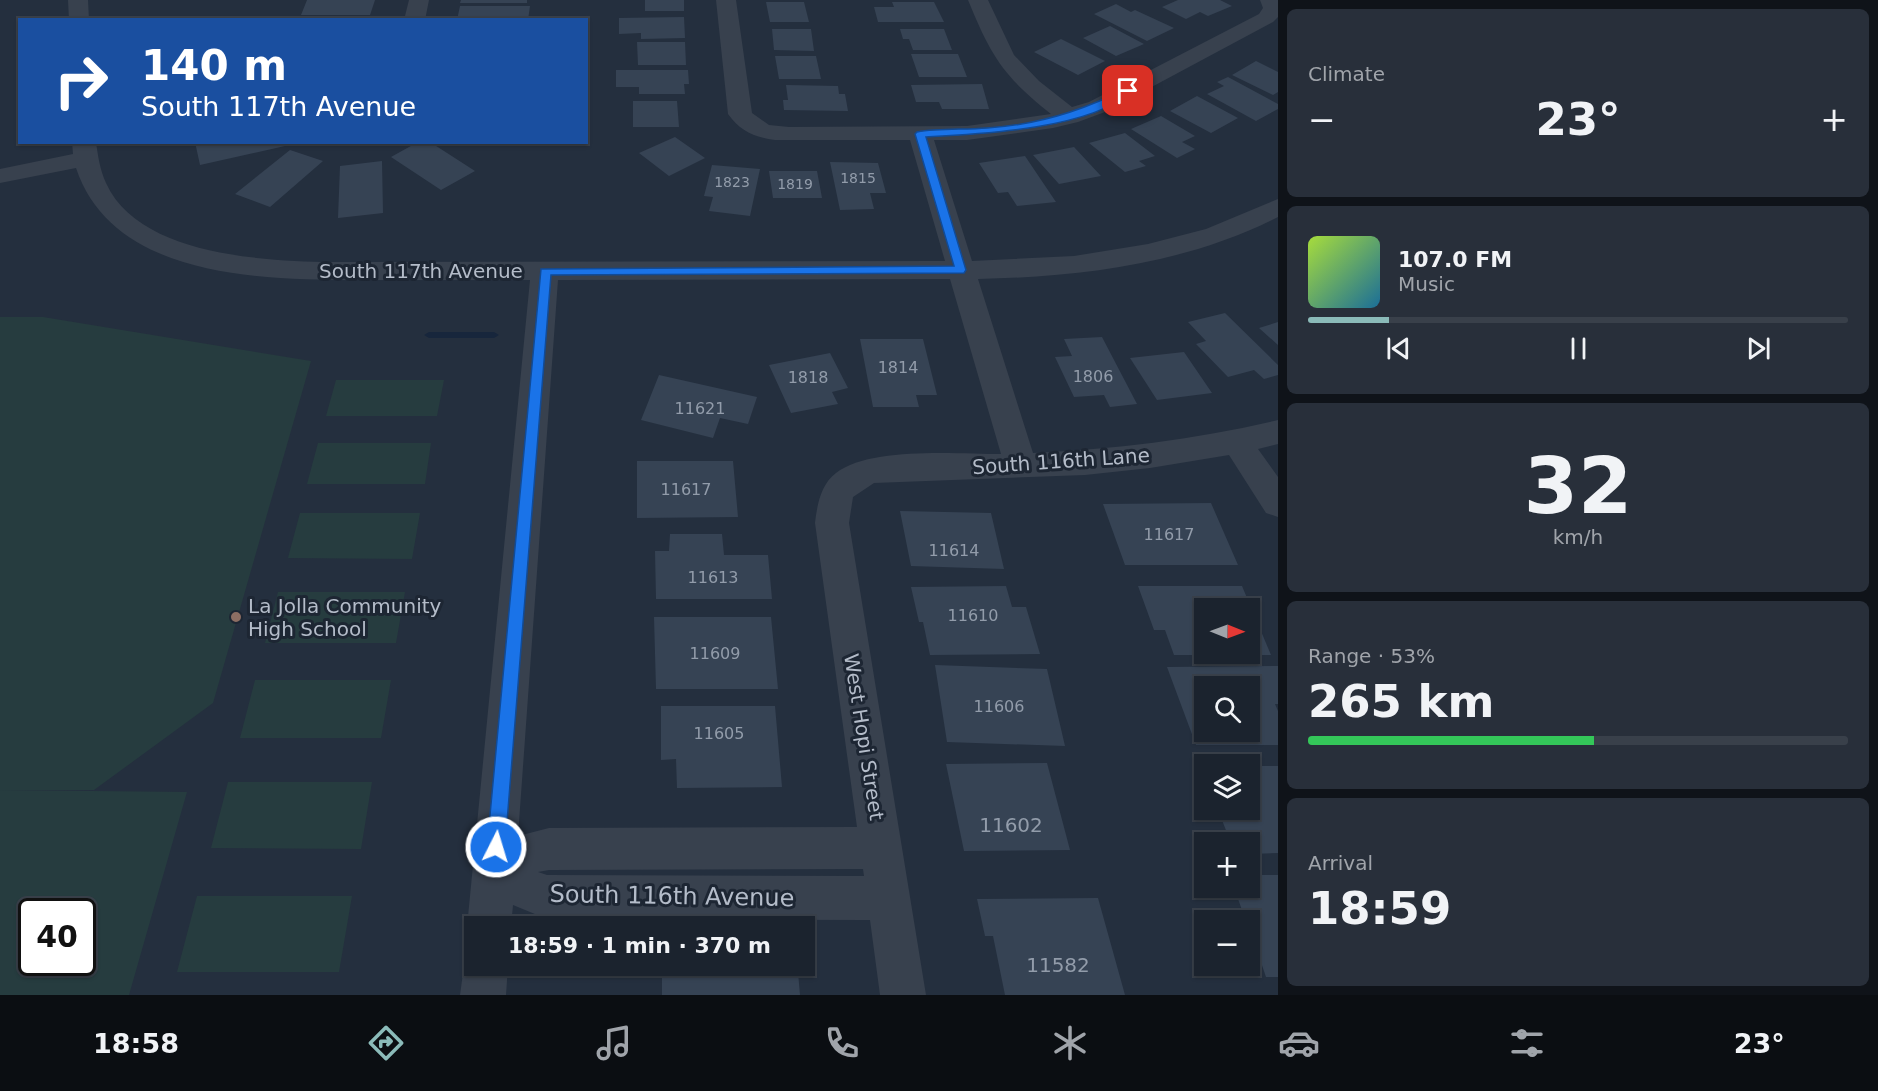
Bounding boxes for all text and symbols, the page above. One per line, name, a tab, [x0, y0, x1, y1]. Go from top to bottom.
text: 140 m	[141, 41, 287, 90]
icon: right	[42, 42, 120, 120]
text: Climate	[1308, 62, 1385, 86]
pin	[1102, 65, 1153, 116]
icon: arrive	[1111, 74, 1144, 107]
text: South 117th Avenue	[141, 91, 416, 122]
text: 23°	[1535, 93, 1621, 146]
text: −	[1308, 100, 1336, 139]
text: +	[1820, 100, 1848, 139]
house number: 1815	[840, 170, 876, 186]
house number: 1823	[714, 174, 750, 190]
house number: 1819	[777, 176, 813, 192]
text: 107.0 FM	[1398, 247, 1512, 272]
street label: South 117th Avenue	[319, 259, 523, 283]
text: Music	[1398, 272, 1455, 296]
icon: previous	[1382, 332, 1415, 365]
icon: pause	[1562, 332, 1595, 365]
icon: next	[1742, 332, 1775, 365]
house number: 1814	[878, 358, 918, 377]
house number: 1806	[1073, 367, 1113, 386]
house number: 1818	[788, 368, 828, 387]
house number: 11621	[675, 399, 725, 418]
text: 32	[1524, 441, 1632, 531]
street label: South 116th Lane	[971, 443, 1151, 479]
house number: 11617	[661, 480, 711, 499]
house number: 11617	[1144, 525, 1194, 544]
text: km/h	[1553, 525, 1603, 549]
house number: 11614	[929, 541, 979, 560]
house number: 11613	[688, 568, 738, 587]
place label: La Jolla Community High School	[248, 594, 442, 641]
north arrow	[1194, 598, 1260, 664]
map controls	[1194, 598, 1260, 976]
house number: 11610	[948, 606, 998, 625]
marker: La Jolla Community High School	[229, 610, 243, 624]
house number: 11609	[690, 644, 740, 663]
text: Range · 53%	[1308, 644, 1435, 668]
street label: West Hopi Street	[839, 652, 889, 822]
text: 265 km	[1308, 675, 1494, 728]
button: search	[1194, 676, 1260, 742]
house number: 11606	[974, 697, 1024, 716]
house number: 11605	[694, 724, 744, 743]
button: layers	[1194, 754, 1260, 820]
house number: 11602	[979, 813, 1043, 837]
position arrow	[464, 815, 528, 879]
button: +	[1194, 832, 1260, 898]
text: Arrival	[1308, 851, 1373, 875]
street label: South 116th Avenue	[549, 880, 795, 912]
text: 18:59	[1308, 882, 1451, 935]
speed limit sign: 40	[18, 898, 96, 976]
button: −	[1194, 910, 1260, 976]
text: 18:59 · 1 min · 370 m	[508, 933, 771, 958]
house number: 11582	[1026, 953, 1090, 977]
icon: directions	[365, 1022, 407, 1064]
icon: music	[593, 1022, 635, 1064]
icon: phone	[821, 1022, 863, 1064]
icon: climate	[1049, 1022, 1091, 1064]
icon: car	[1278, 1022, 1320, 1064]
icon: filters	[1506, 1022, 1548, 1064]
text: 18:58	[93, 1028, 179, 1059]
text: 23°	[1734, 1028, 1785, 1059]

